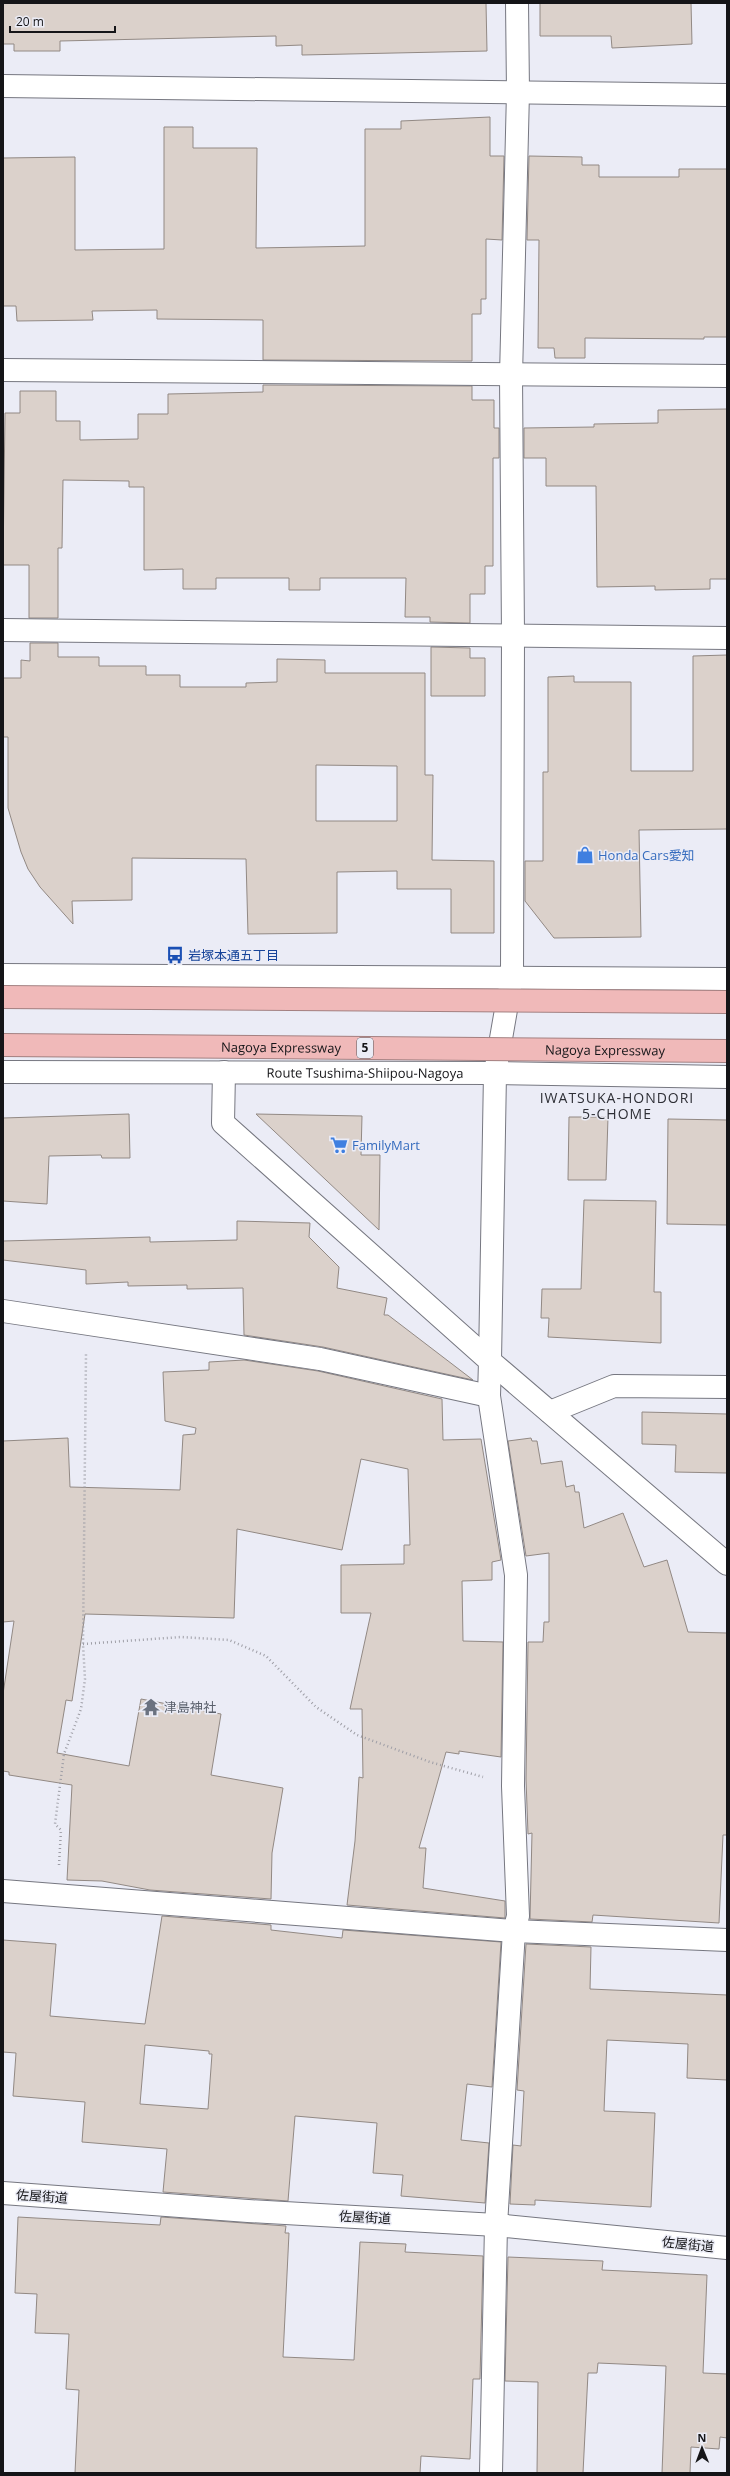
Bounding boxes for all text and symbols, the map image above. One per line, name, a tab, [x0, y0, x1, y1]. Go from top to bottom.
scale bar	[10, 8, 115, 34]
text: 20 m	[16, 13, 44, 30]
shop icon: Honda Cars愛知	[575, 845, 595, 865]
place label: Honda Cars愛知	[598, 846, 695, 864]
bus stop icon: 岩塚本通五丁目	[165, 945, 185, 965]
place label: 岩塚本通五丁目	[188, 946, 279, 964]
street label: Nagoya Expressway	[221, 1038, 342, 1057]
road number: 5	[357, 1038, 373, 1058]
street label: Nagoya Expressway	[545, 1040, 666, 1059]
street label: Route Tsushima-Shiipou-Nagoya	[267, 1064, 463, 1082]
district label: IWATSUKA-HONDORI 5-CHOME	[540, 1088, 694, 1123]
supermarket icon: FamilyMart	[329, 1135, 349, 1155]
place label: FamilyMart	[352, 1136, 420, 1154]
temple icon: 津島神社	[141, 1697, 161, 1717]
place label: 津島神社	[164, 1698, 216, 1716]
street label: 佐屋街道	[15, 2185, 69, 2207]
street label: 佐屋街道	[339, 2207, 391, 2227]
street label: 佐屋街道	[661, 2232, 715, 2256]
north arrow	[682, 2428, 722, 2468]
text: N	[697, 2430, 706, 2445]

